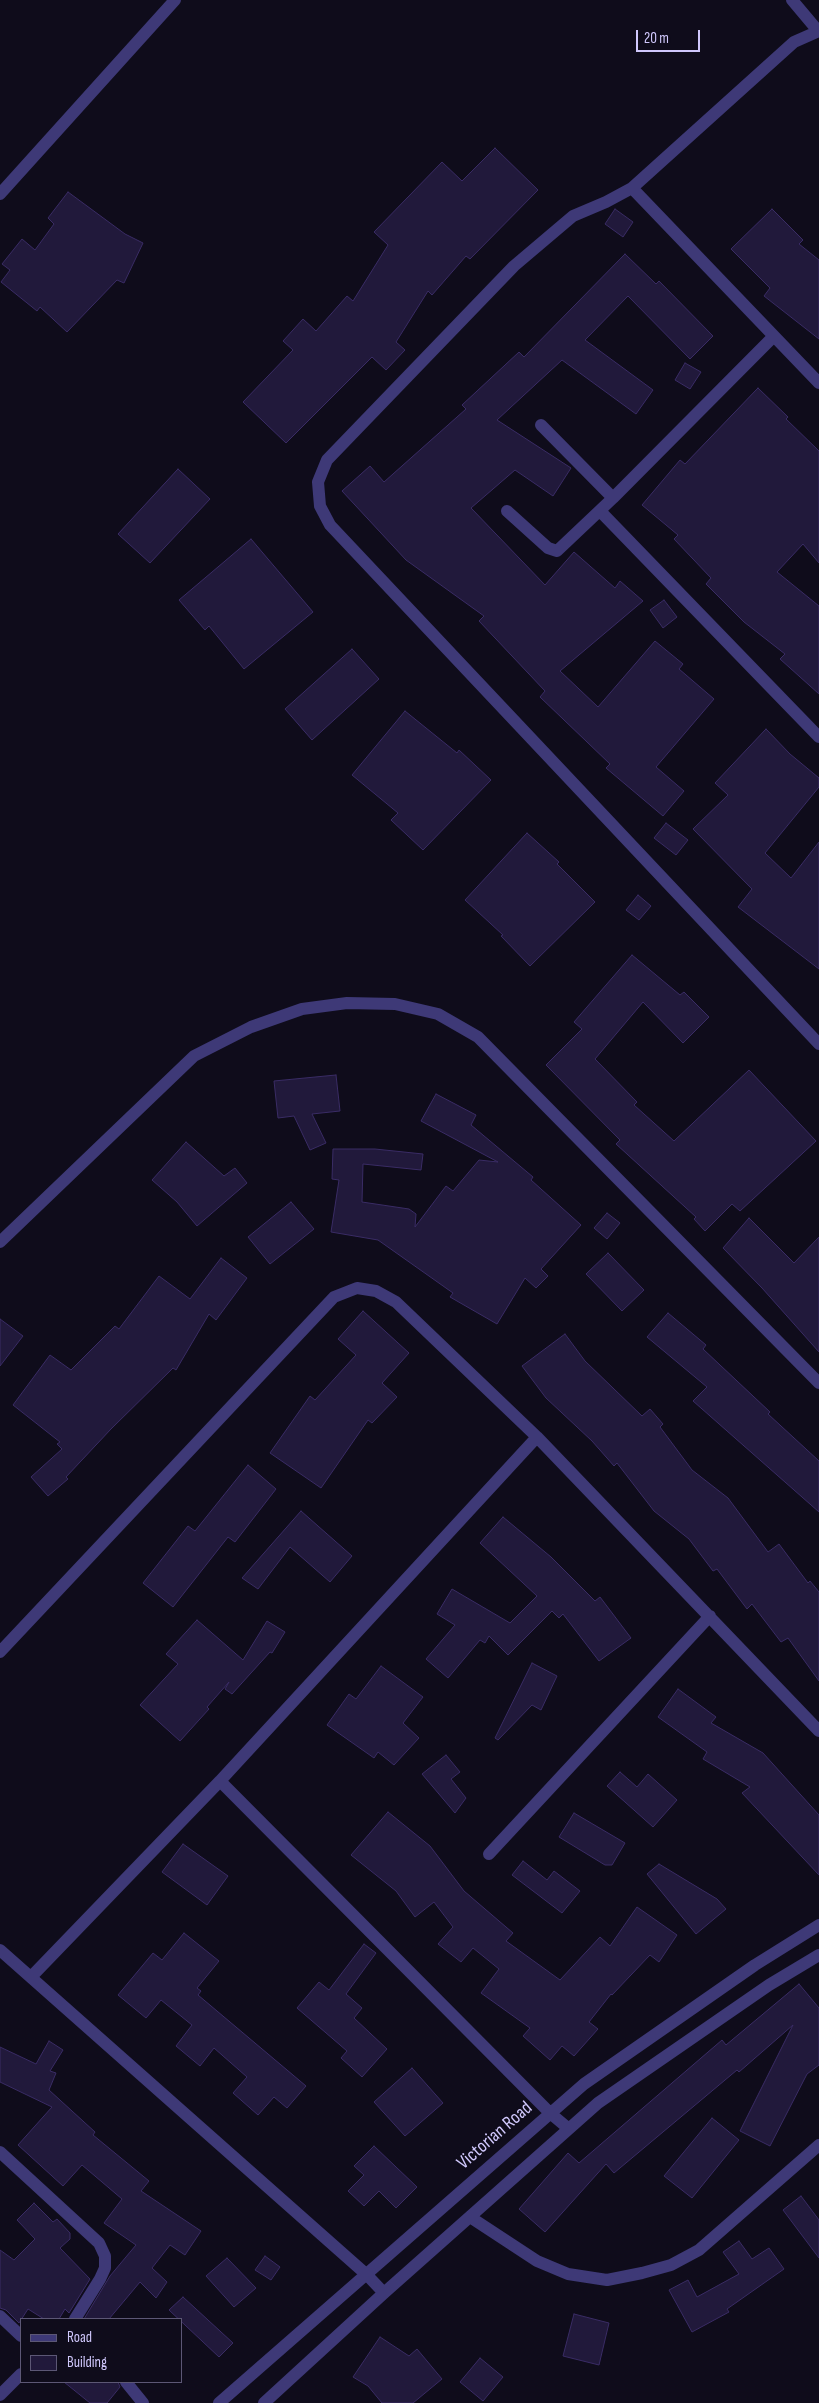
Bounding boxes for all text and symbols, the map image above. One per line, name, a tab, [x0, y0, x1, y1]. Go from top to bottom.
scale bar	[639, 20, 703, 52]
text: 20 m	[644, 29, 669, 48]
street label: Victorian Road	[453, 2097, 537, 2175]
legend	[20, 2318, 182, 2383]
text: Road	[67, 2328, 92, 2347]
text: Building	[67, 2353, 107, 2372]

